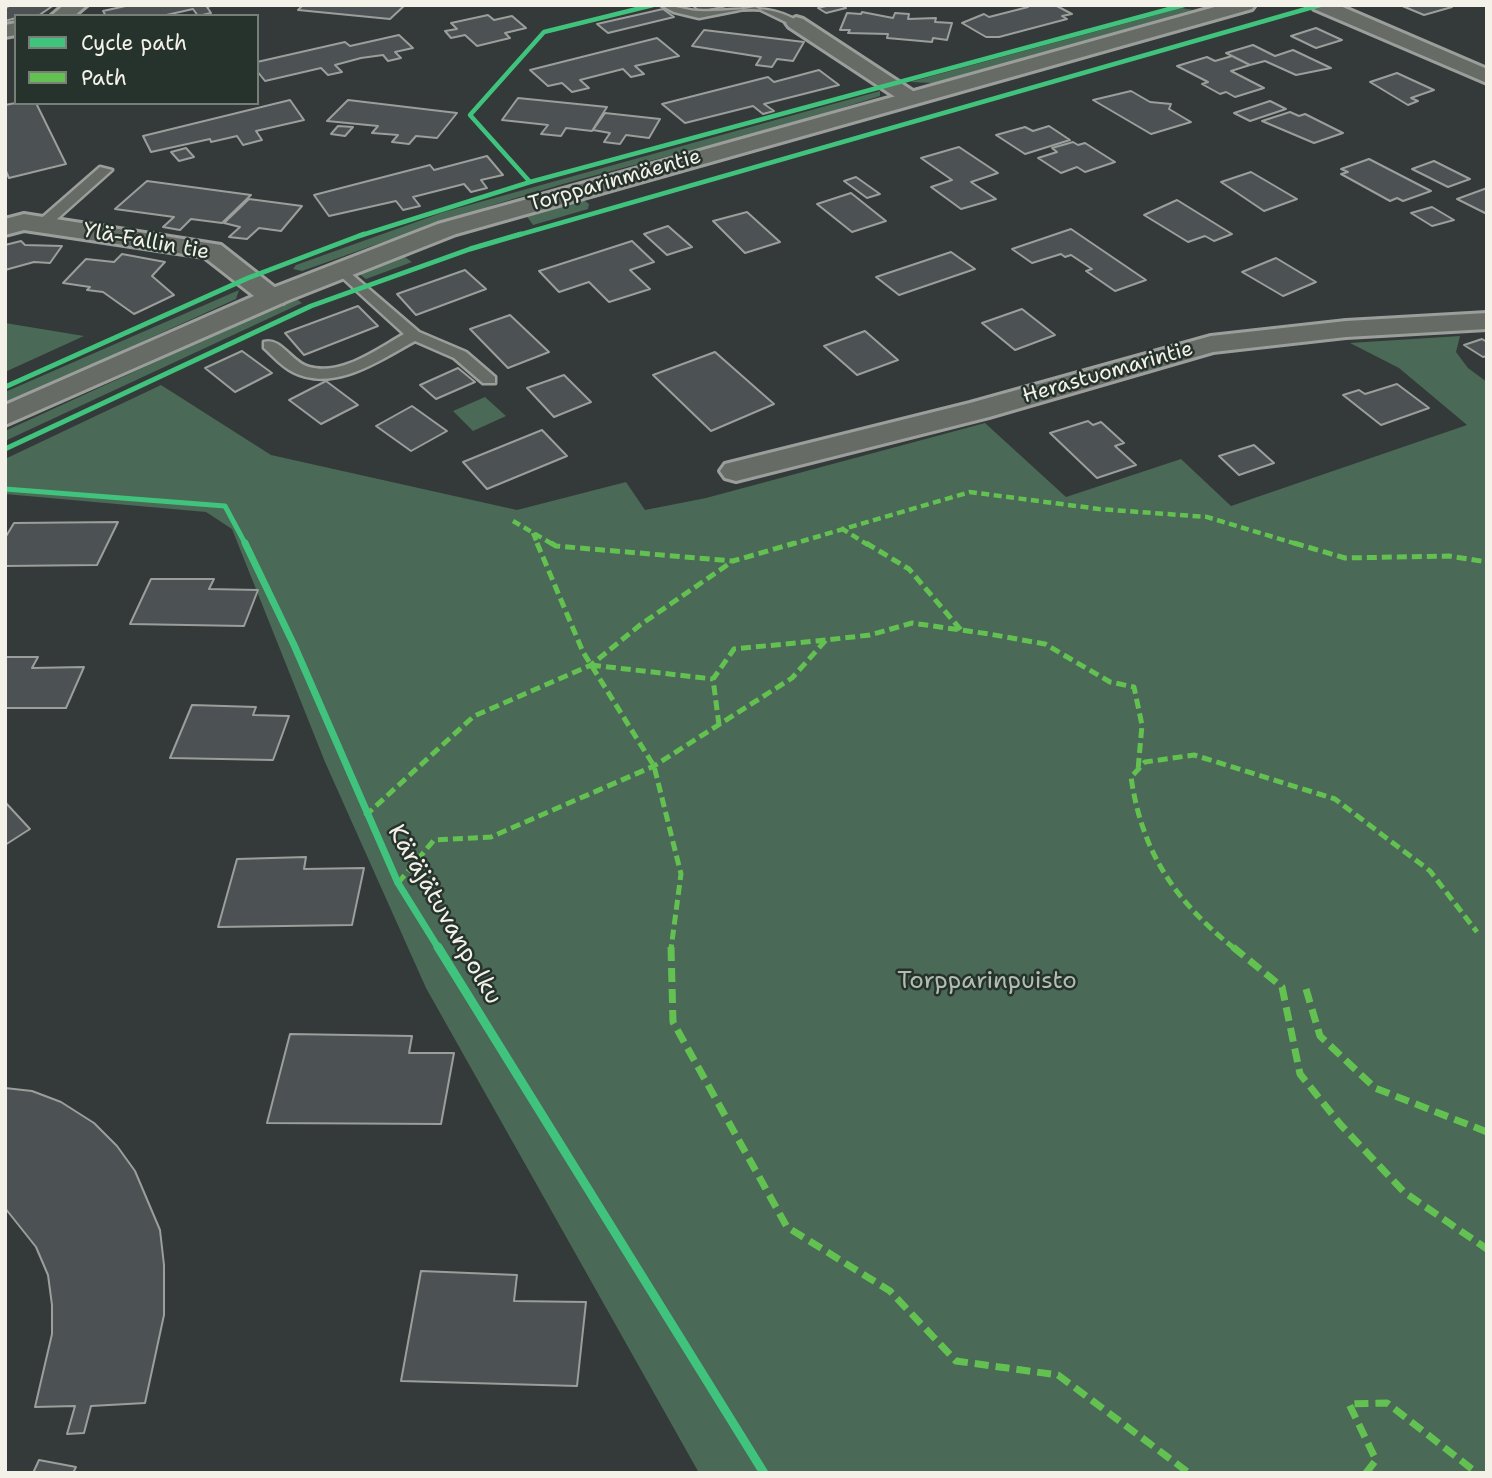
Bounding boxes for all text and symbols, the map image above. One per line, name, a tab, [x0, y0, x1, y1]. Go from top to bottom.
legend	[14, 14, 259, 105]
text: Cycle path	[81, 29, 187, 57]
text: Path	[81, 64, 127, 92]
street label: Torpparinmäentie	[526, 144, 704, 218]
street label: Ylä-Fallin tie	[81, 218, 211, 266]
street label: Herastuomarintie	[1020, 337, 1196, 409]
street label: Käräjätuvanpolku	[381, 820, 507, 1010]
park label: Torpparinpuisto	[897, 968, 1077, 996]

